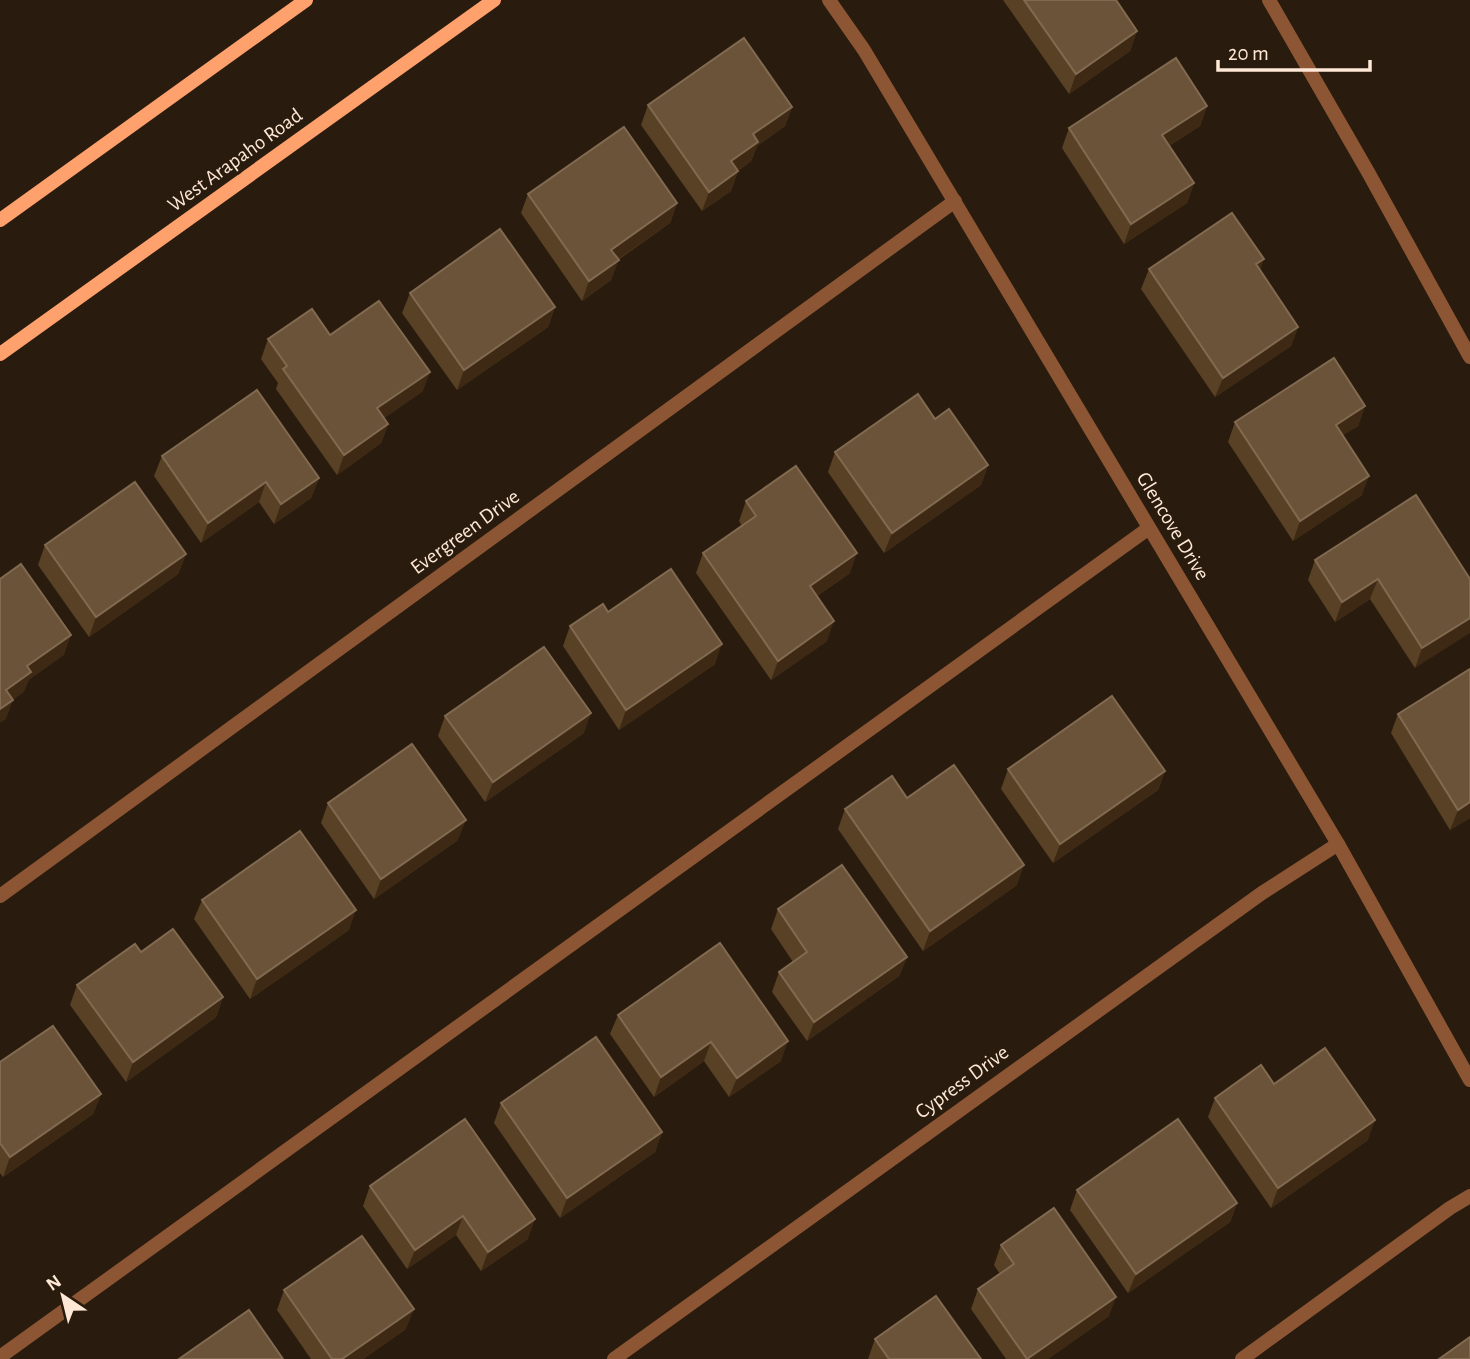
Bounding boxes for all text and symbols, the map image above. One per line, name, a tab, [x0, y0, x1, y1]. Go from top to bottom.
scale bar	[1218, 28, 1370, 72]
text: 20 m	[1228, 43, 1269, 64]
street label: West Arapaho Road	[164, 104, 306, 216]
street label: Glencove Drive	[1133, 468, 1213, 584]
street label: Evergreen Drive	[407, 486, 523, 578]
street label: Cypress Drive	[912, 1041, 1012, 1123]
north arrow	[28, 1261, 98, 1331]
text: N	[43, 1272, 65, 1295]

